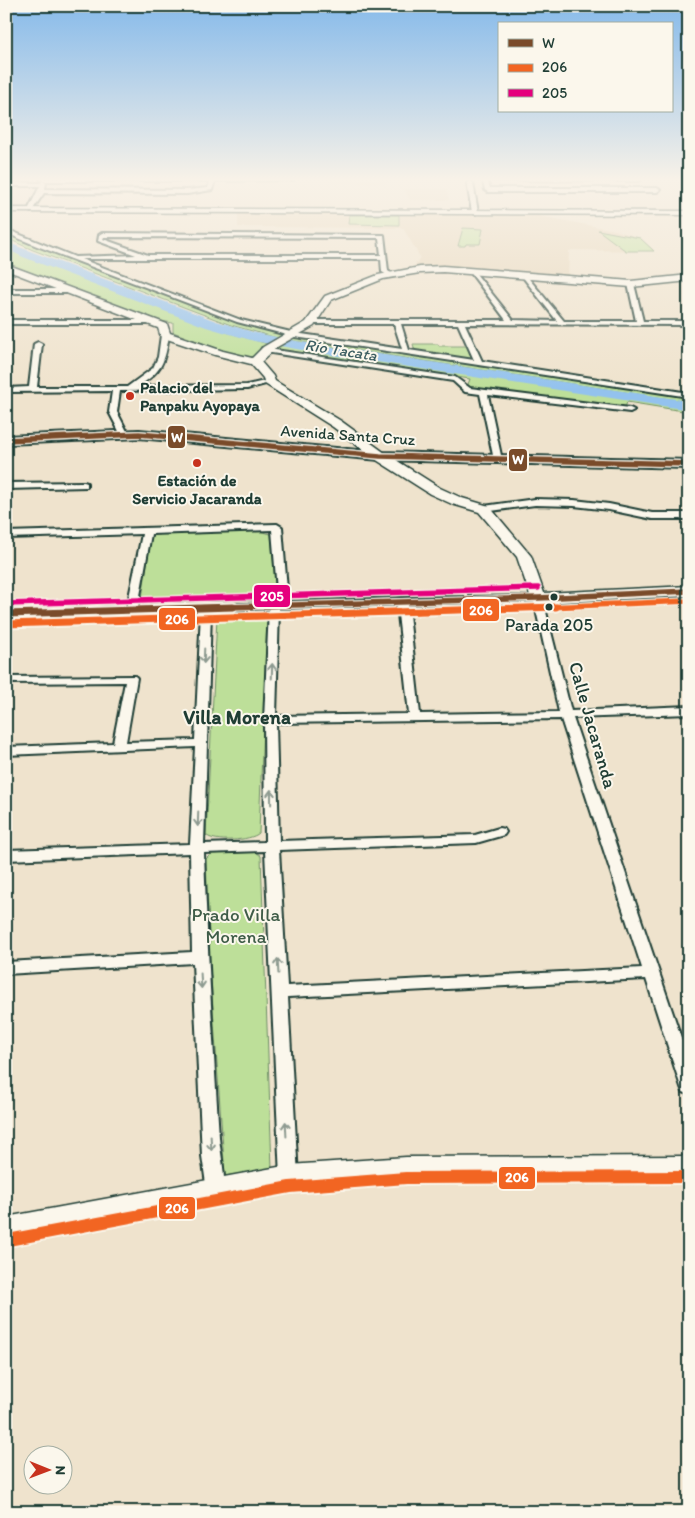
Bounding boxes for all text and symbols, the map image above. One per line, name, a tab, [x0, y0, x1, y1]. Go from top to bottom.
legend	[498, 22, 672, 112]
text: W	[542, 34, 555, 52]
text: 206	[542, 58, 567, 76]
text: 205	[542, 84, 567, 102]
water label: Río Tacata	[304, 335, 379, 365]
place label: Palacio del Panpaku Ayopaya	[140, 378, 261, 416]
marker: Palacio del Panpaku Ayopaya	[124, 390, 136, 402]
street label: Avenida Santa Cruz	[280, 421, 417, 449]
line badge: W	[167, 425, 186, 449]
text: W	[171, 429, 183, 446]
line badge: W	[508, 448, 528, 472]
text: W	[512, 451, 524, 468]
marker: Estación de Servicio Jacaranda	[191, 457, 203, 469]
place label: Estación de Servicio Jacaranda	[132, 471, 262, 508]
line badge: 205	[253, 584, 291, 608]
text: 205	[260, 588, 284, 605]
unlabelled marker	[549, 592, 559, 602]
line badge: 206	[462, 598, 500, 622]
text: 206	[469, 602, 493, 619]
marker: Parada 205	[544, 602, 554, 612]
line badge: 206	[158, 607, 196, 631]
text: 206	[165, 611, 189, 628]
place label: Parada 205	[505, 614, 593, 636]
one-way arrow	[199, 648, 209, 664]
street label: Calle Jacaranda	[564, 659, 622, 791]
one-way arrow	[267, 663, 276, 679]
district label: Villa Morena	[183, 705, 291, 729]
one-way arrow	[266, 789, 276, 806]
one-way arrow	[193, 810, 202, 826]
park label: Prado Villa Morena	[191, 903, 281, 948]
one-way arrow	[273, 959, 282, 975]
one-way arrow	[197, 973, 206, 989]
one-way arrow	[281, 1121, 290, 1137]
one-way arrow	[206, 1135, 215, 1151]
line badge: 206	[498, 1166, 536, 1190]
text: 206	[505, 1169, 529, 1186]
line badge: 206	[158, 1196, 196, 1220]
text: 206	[165, 1200, 189, 1217]
north arrow	[22, 1446, 72, 1496]
text: N	[52, 1465, 69, 1475]

